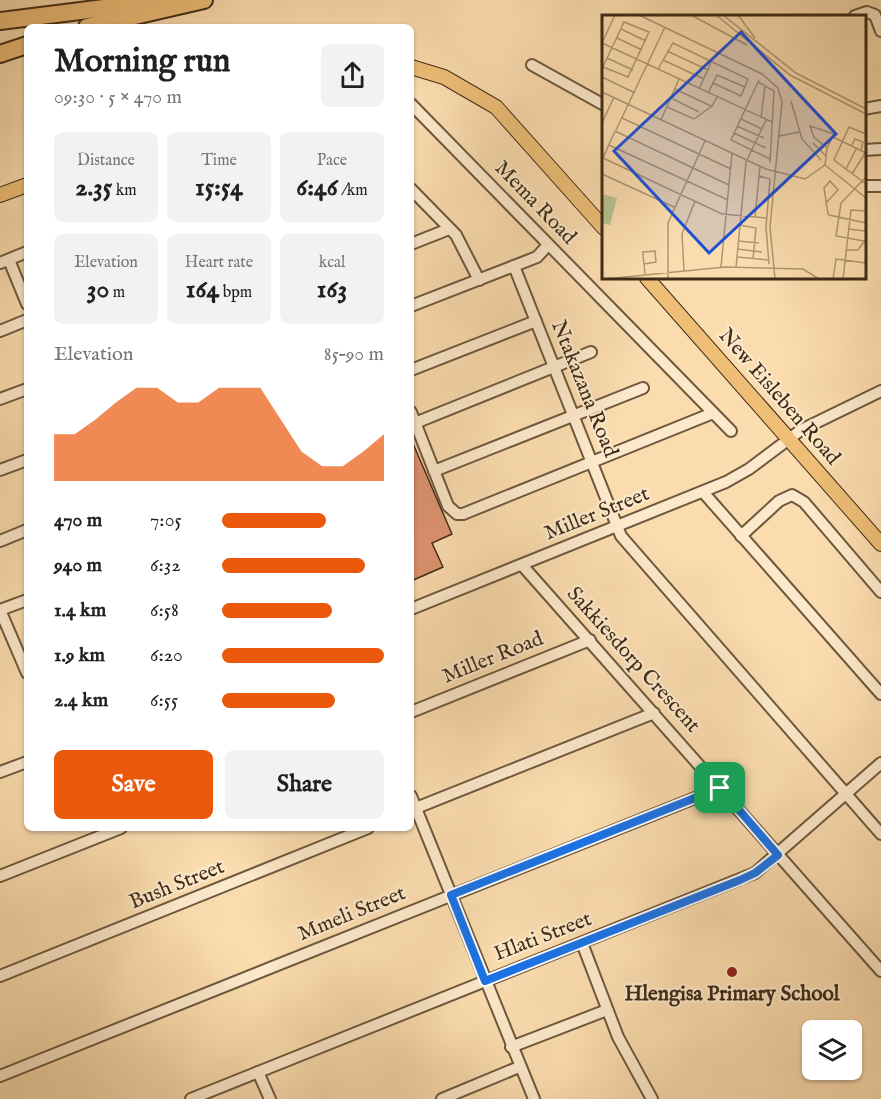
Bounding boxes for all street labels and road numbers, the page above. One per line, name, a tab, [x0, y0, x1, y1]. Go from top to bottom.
street label: Mema Road	[488, 155, 582, 251]
street label: Ntakazana Road	[544, 317, 624, 462]
street label: New Eisleben Road	[712, 323, 846, 472]
street label: Miller Street	[541, 481, 653, 547]
street label: Sakkiesdorp Crescent	[560, 581, 706, 739]
street label: Miller Road	[439, 625, 548, 690]
street label: Bush Street	[126, 854, 228, 916]
street label: Mmeli Street	[294, 880, 410, 948]
street label: Hlati Street	[490, 906, 596, 968]

